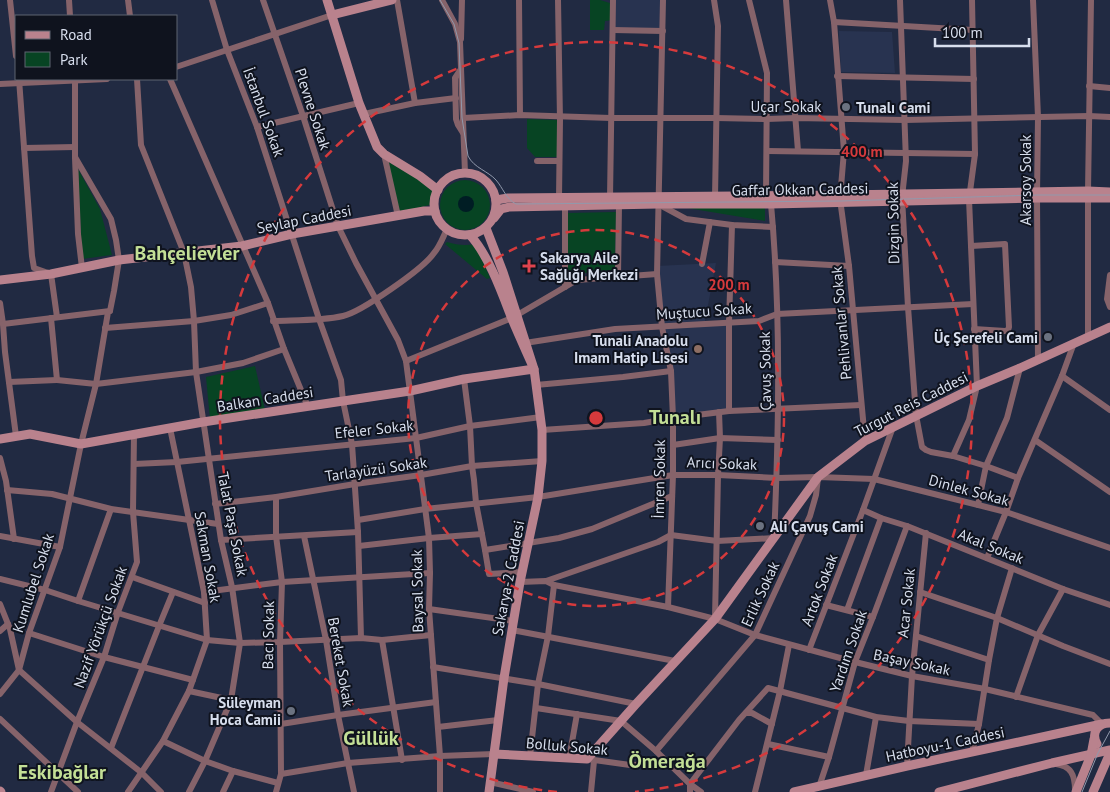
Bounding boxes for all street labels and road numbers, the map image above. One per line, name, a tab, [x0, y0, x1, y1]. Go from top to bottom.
street label: İstanbul Sokak	[239, 65, 289, 160]
street label: Plevne Sokak	[291, 66, 335, 153]
street label: Uçar Sokak	[751, 97, 822, 116]
street label: Akarsoy Sokak	[1016, 134, 1035, 225]
street label: Gaffar Okkan Caddesi	[731, 178, 869, 200]
street label: Dizgin Sokak	[883, 181, 903, 264]
street label: Seylap Caddesi	[255, 201, 353, 237]
street label: Pehlivanlar Sokak	[827, 265, 855, 380]
street label: Muştucu Sokak	[655, 298, 753, 324]
street label: Çavuş Sokak	[755, 330, 775, 411]
street label: Turgut Reis Caddesi	[851, 367, 971, 441]
street label: Balkan Caddesi	[215, 382, 315, 416]
street label: Efeler Sokak	[334, 415, 415, 443]
street label: İmren Sokak	[649, 438, 669, 519]
street label: Tarlayüzü Sokak	[324, 452, 429, 486]
street label: Arıcı Sokak	[686, 452, 758, 474]
street label: Talat Paşa Sokak	[214, 470, 253, 579]
street label: Dinlek Sokak	[927, 470, 1012, 510]
street label: Sakman Sokak	[191, 510, 226, 605]
street label: Sakarya-2 Caddesi	[488, 519, 528, 637]
street label: Akal Sokak	[955, 524, 1028, 568]
street label: Kumlubel Sokak	[8, 530, 58, 635]
street label: Baysal Sokak	[407, 548, 427, 633]
street label: Artok Sokak	[797, 550, 842, 629]
street label: Erlik Sokak	[737, 557, 784, 630]
street label: Nazif Yörükçü Sokak	[69, 562, 131, 691]
street label: Acar Sokak	[893, 567, 919, 639]
street label: Bacı Sokak	[258, 600, 278, 670]
street label: Yardım Sokak	[825, 607, 871, 695]
street label: Bereket Sokak	[324, 616, 358, 709]
street label: Başay Sokak	[872, 645, 953, 680]
street label: Hatboyu-1 Caddesi	[884, 722, 1006, 766]
street label: Bolluk Sokak	[525, 733, 610, 759]

